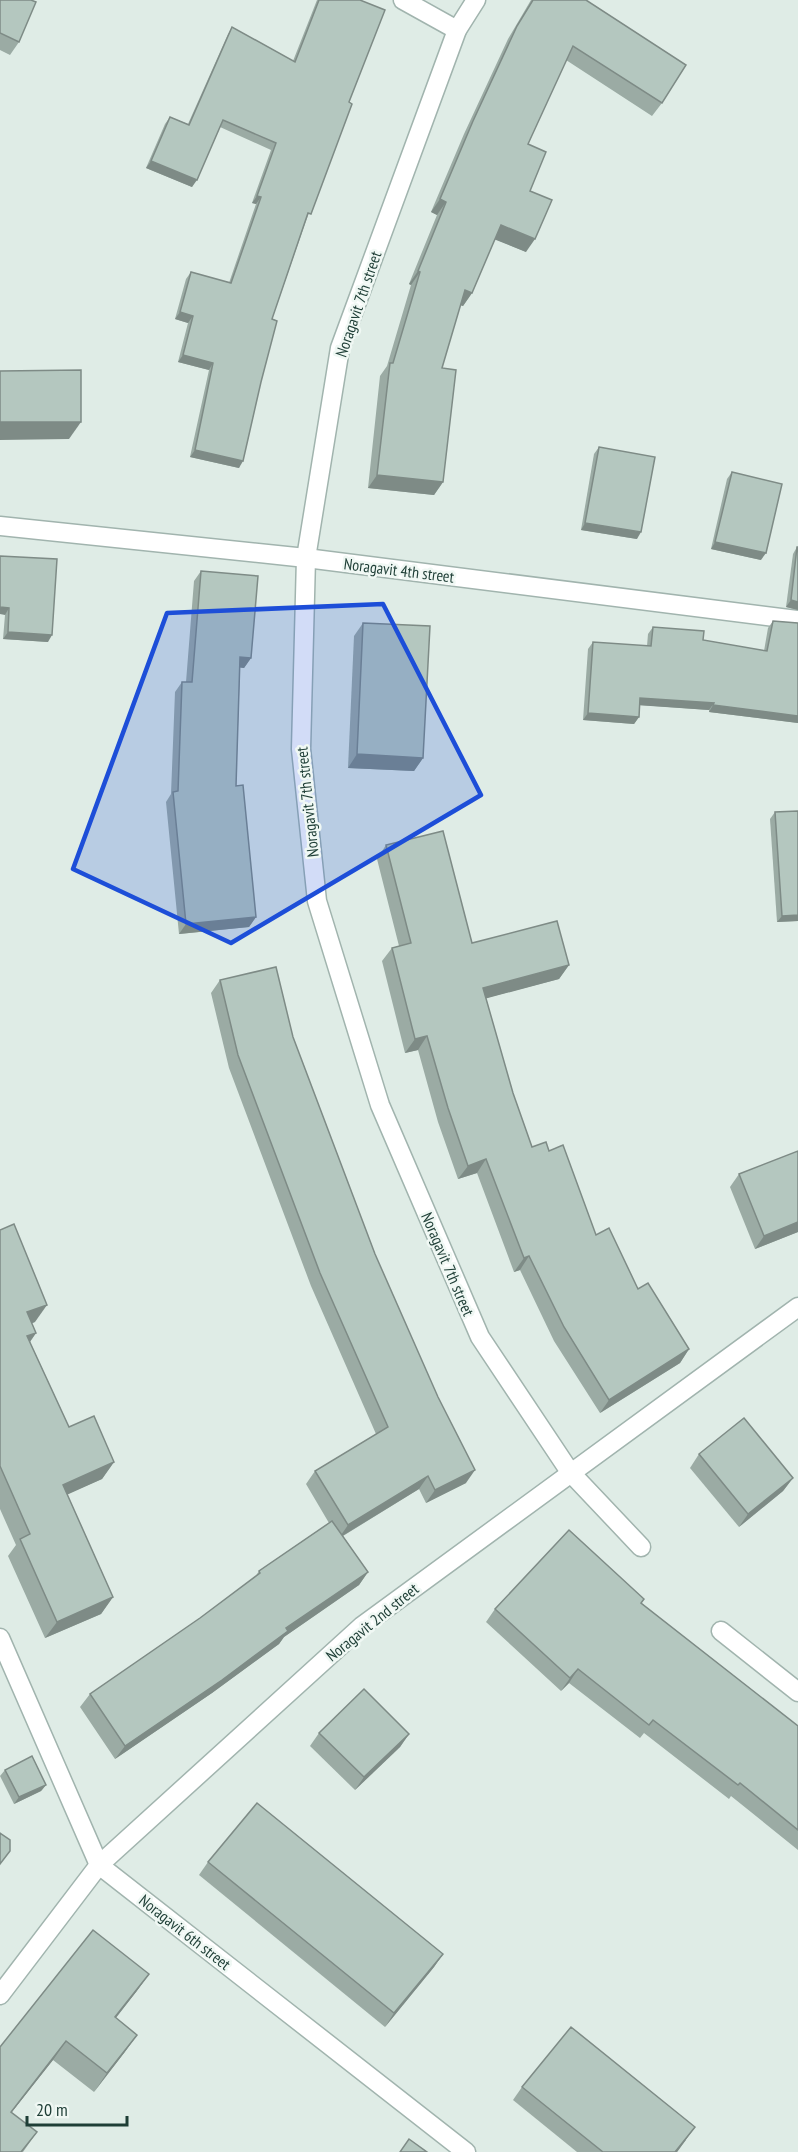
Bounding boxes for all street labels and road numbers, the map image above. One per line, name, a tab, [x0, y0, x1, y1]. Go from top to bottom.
street label: Noragavit 7th street	[331, 248, 386, 360]
street label: Noragavit 4th street	[343, 553, 456, 587]
street label: Noragavit 7th street	[291, 745, 323, 858]
street label: Noragavit 7th street	[417, 1209, 479, 1319]
street label: Noragavit 2nd street	[322, 1578, 423, 1665]
street label: Noragavit 6th street	[135, 1890, 235, 1974]

